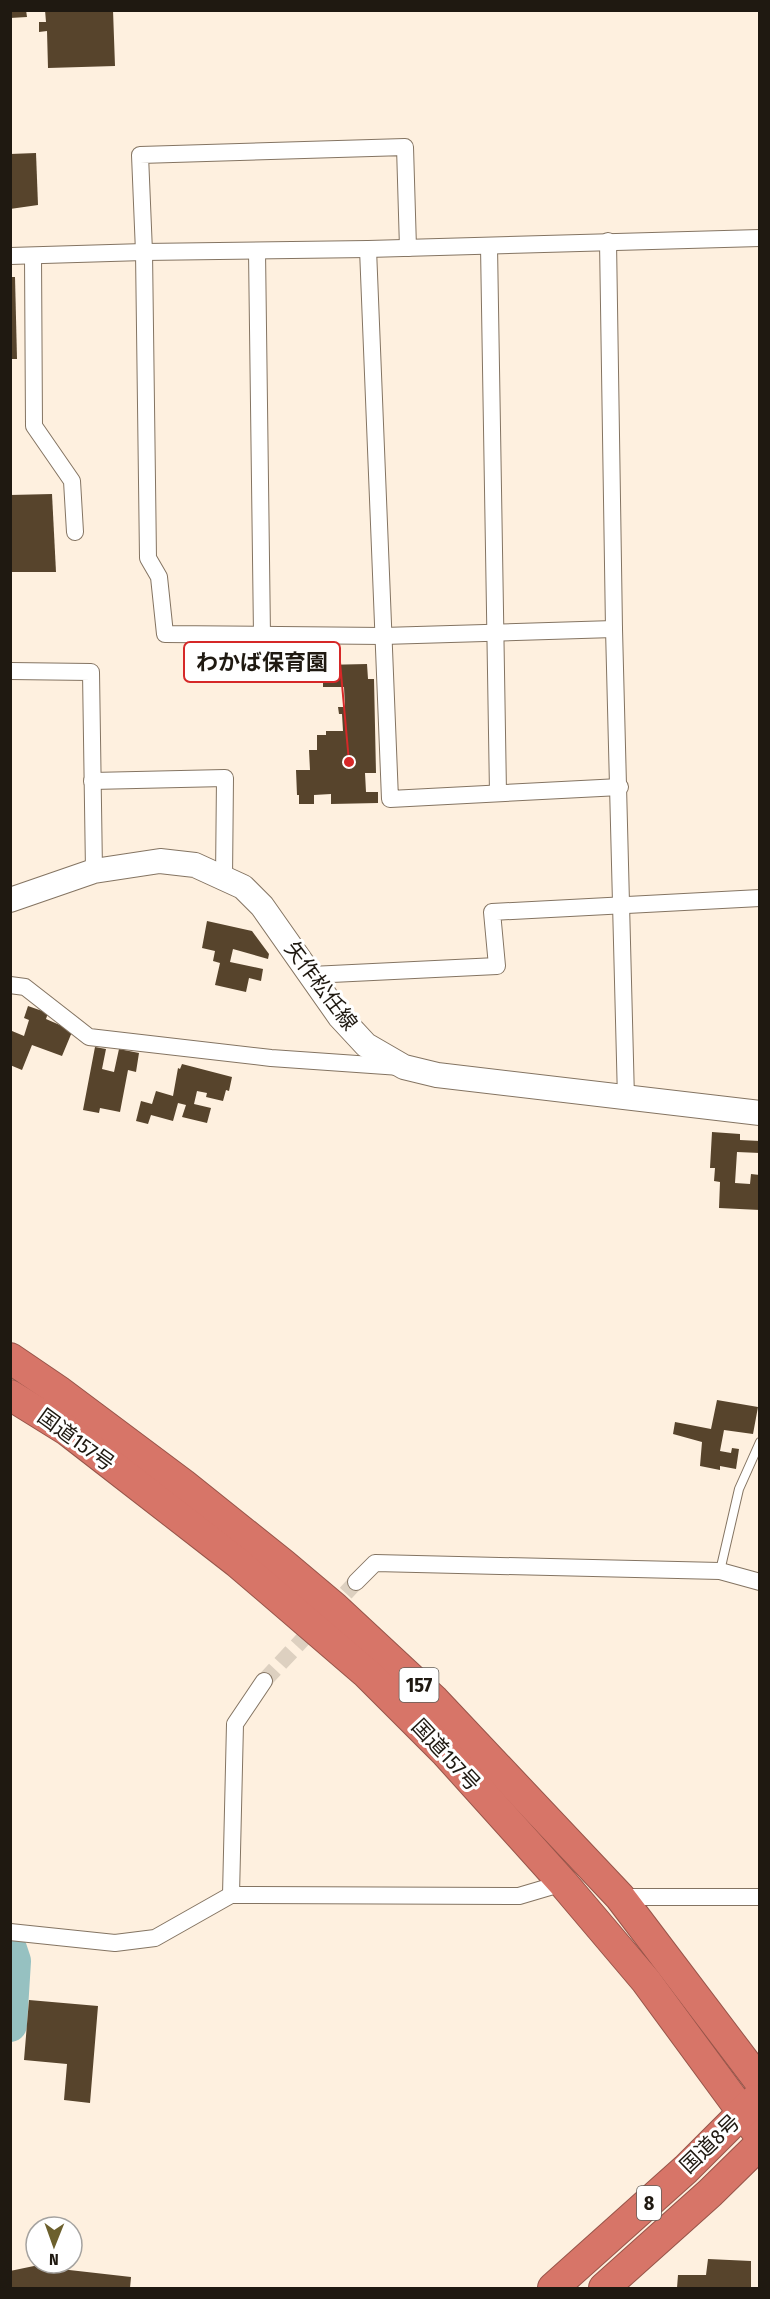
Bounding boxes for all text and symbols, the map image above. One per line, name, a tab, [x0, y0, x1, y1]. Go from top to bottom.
callout: わかば保育園	[184, 642, 340, 682]
text: わかば保育園	[196, 649, 328, 676]
street label: 矢作松任線	[279, 936, 363, 1036]
street label: 国道157号	[32, 1403, 120, 1477]
road number: 157	[400, 1668, 438, 1702]
street label: 国道157号	[406, 1714, 486, 1796]
street label: 国道8号	[675, 2109, 745, 2179]
road number: 8	[637, 2186, 661, 2220]
north arrow	[24, 2215, 84, 2275]
text: N	[49, 2250, 59, 2269]

